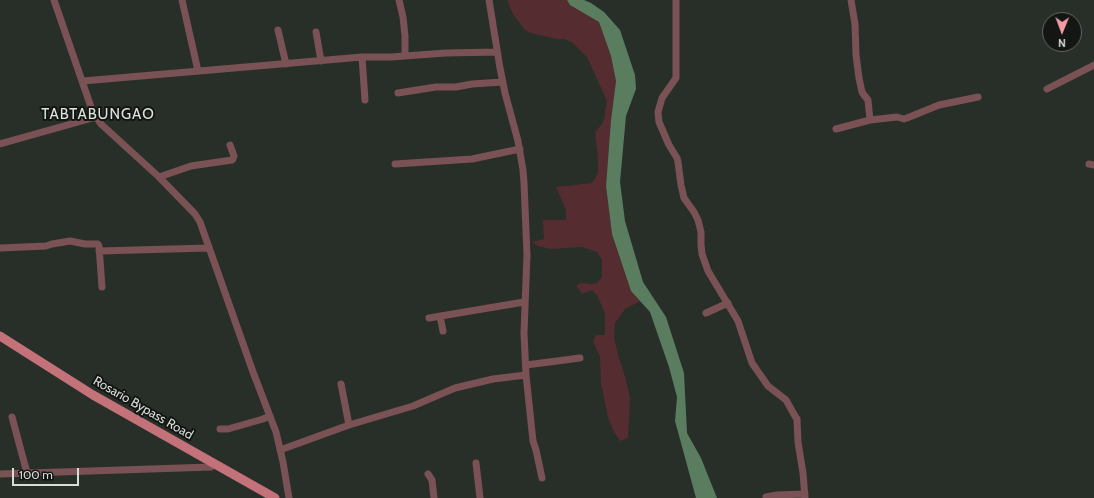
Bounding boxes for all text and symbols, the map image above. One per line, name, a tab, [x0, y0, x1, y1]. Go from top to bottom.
north arrow	[1042, 12, 1082, 52]
text: N	[1058, 36, 1066, 50]
district label: TABTABUNGAO	[41, 106, 155, 124]
street label: Rosario Bypass Road	[90, 373, 196, 443]
scale bar	[14, 460, 81, 486]
text: 100 m	[19, 467, 53, 482]

